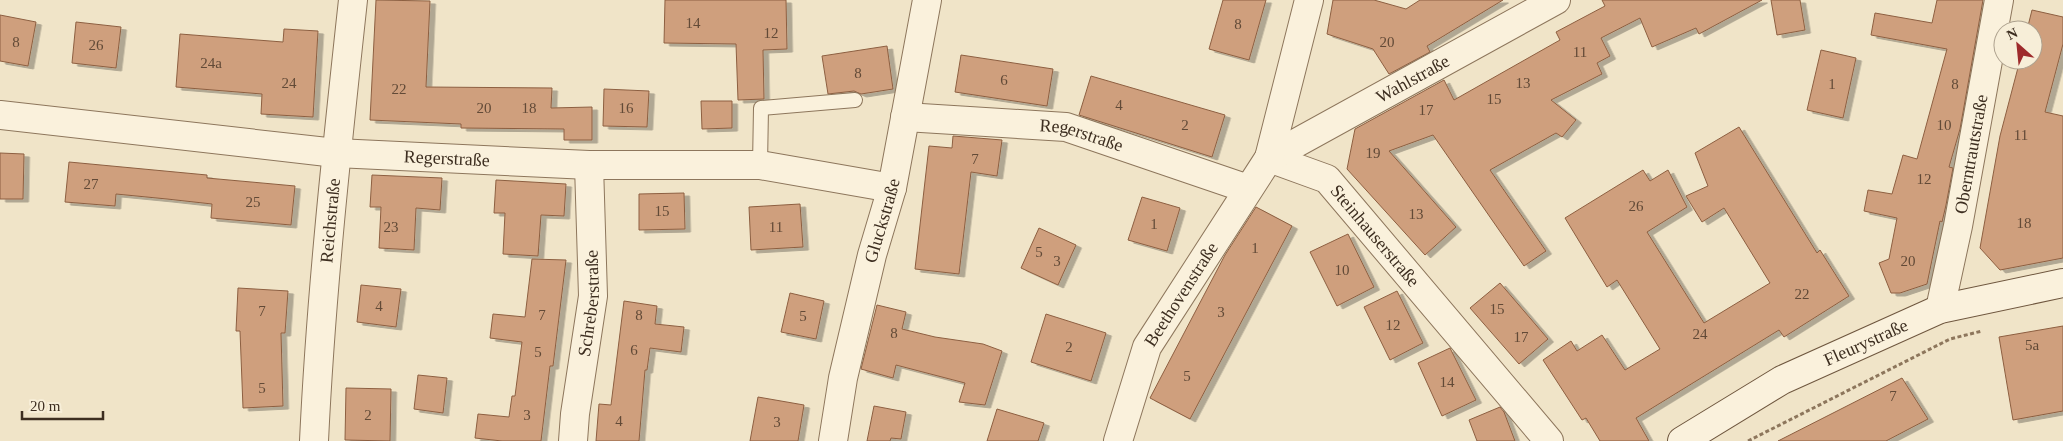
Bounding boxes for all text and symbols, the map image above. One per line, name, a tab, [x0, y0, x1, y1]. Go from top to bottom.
house number: 14	[686, 15, 701, 31]
house number: 8	[1234, 16, 1242, 32]
north arrow	[1993, 20, 2043, 70]
house number: 12	[764, 25, 779, 41]
text: N	[2004, 25, 2020, 43]
house number: 8	[12, 34, 20, 50]
house number: 20	[1380, 34, 1395, 50]
house number: 26	[89, 37, 104, 53]
house number: 11	[1573, 44, 1587, 60]
street label: Wahlstraße	[1373, 51, 1453, 107]
house number: 24a	[200, 55, 222, 71]
house number: 8	[854, 65, 862, 81]
house number: 6	[1000, 72, 1008, 88]
house number: 24	[282, 75, 297, 91]
house number: 13	[1516, 75, 1531, 91]
house number: 1	[1828, 76, 1836, 92]
house number: 8	[1951, 76, 1959, 92]
house number: 22	[392, 81, 407, 97]
house number: 15	[1487, 91, 1502, 107]
street label: Oberntrautstraße	[1950, 93, 1992, 215]
house number: 4	[1115, 97, 1123, 113]
house number: 20	[477, 100, 492, 116]
house number: 18	[522, 100, 537, 116]
house number: 16	[619, 100, 634, 116]
house number: 17	[1419, 102, 1434, 118]
street label: Regerstraße	[1039, 115, 1126, 156]
house number: 2	[1181, 117, 1189, 133]
house number: 10	[1937, 117, 1952, 133]
house number: 11	[2014, 127, 2028, 143]
house number: 19	[1366, 145, 1381, 161]
street label: Regerstraße	[403, 146, 490, 170]
house number: 7	[971, 151, 979, 167]
house number: 12	[1917, 171, 1932, 187]
house number: 27	[84, 176, 99, 192]
street label: Reichstraße	[316, 177, 344, 264]
street label: Gluckstraße	[861, 177, 904, 265]
street label: Steinhauserstraße	[1326, 181, 1424, 291]
house number: 25	[246, 194, 261, 210]
house number: 26	[1629, 198, 1644, 214]
house number: 15	[655, 203, 670, 219]
house number: 13	[1409, 206, 1424, 222]
house number: 18	[2017, 215, 2032, 231]
house number: 1	[1150, 216, 1158, 232]
house number: 23	[384, 219, 399, 235]
house number: 11	[769, 219, 783, 235]
street label: Beethovenstraße	[1140, 239, 1222, 350]
house number: 1	[1251, 240, 1259, 256]
house number: 5	[1035, 244, 1043, 260]
street label: Schreberstraße	[574, 250, 603, 358]
house number: 3	[1053, 253, 1061, 269]
house number: 20	[1901, 253, 1916, 269]
house number: 10	[1335, 262, 1350, 278]
house number: 22	[1795, 286, 1810, 302]
house number: 4	[375, 298, 383, 314]
house number: 15	[1490, 301, 1505, 317]
house number: 7	[258, 303, 266, 319]
house number: 3	[1217, 304, 1225, 320]
house number: 7	[538, 307, 546, 323]
house number: 8	[635, 307, 643, 323]
house number: 5	[799, 308, 807, 324]
street label: Fleurystraße	[1821, 315, 1911, 370]
house number: 12	[1386, 317, 1401, 333]
house number: 8	[890, 325, 898, 341]
house number: 24	[1693, 326, 1708, 342]
house number: 17	[1514, 329, 1529, 345]
house number: 5a	[2025, 337, 2039, 353]
house number: 2	[1065, 339, 1073, 355]
house number: 6	[630, 342, 638, 358]
house number: 5	[534, 344, 542, 360]
house number: 5	[1183, 368, 1191, 384]
house number: 14	[1440, 374, 1455, 390]
house number: 5	[258, 380, 266, 396]
scale bar	[22, 388, 104, 420]
house number: 7	[1889, 388, 1897, 404]
text: 20 m	[30, 398, 61, 414]
house number: 2	[364, 407, 372, 423]
house number: 3	[523, 407, 531, 423]
house number: 4	[615, 413, 623, 429]
house number: 3	[773, 414, 781, 430]

